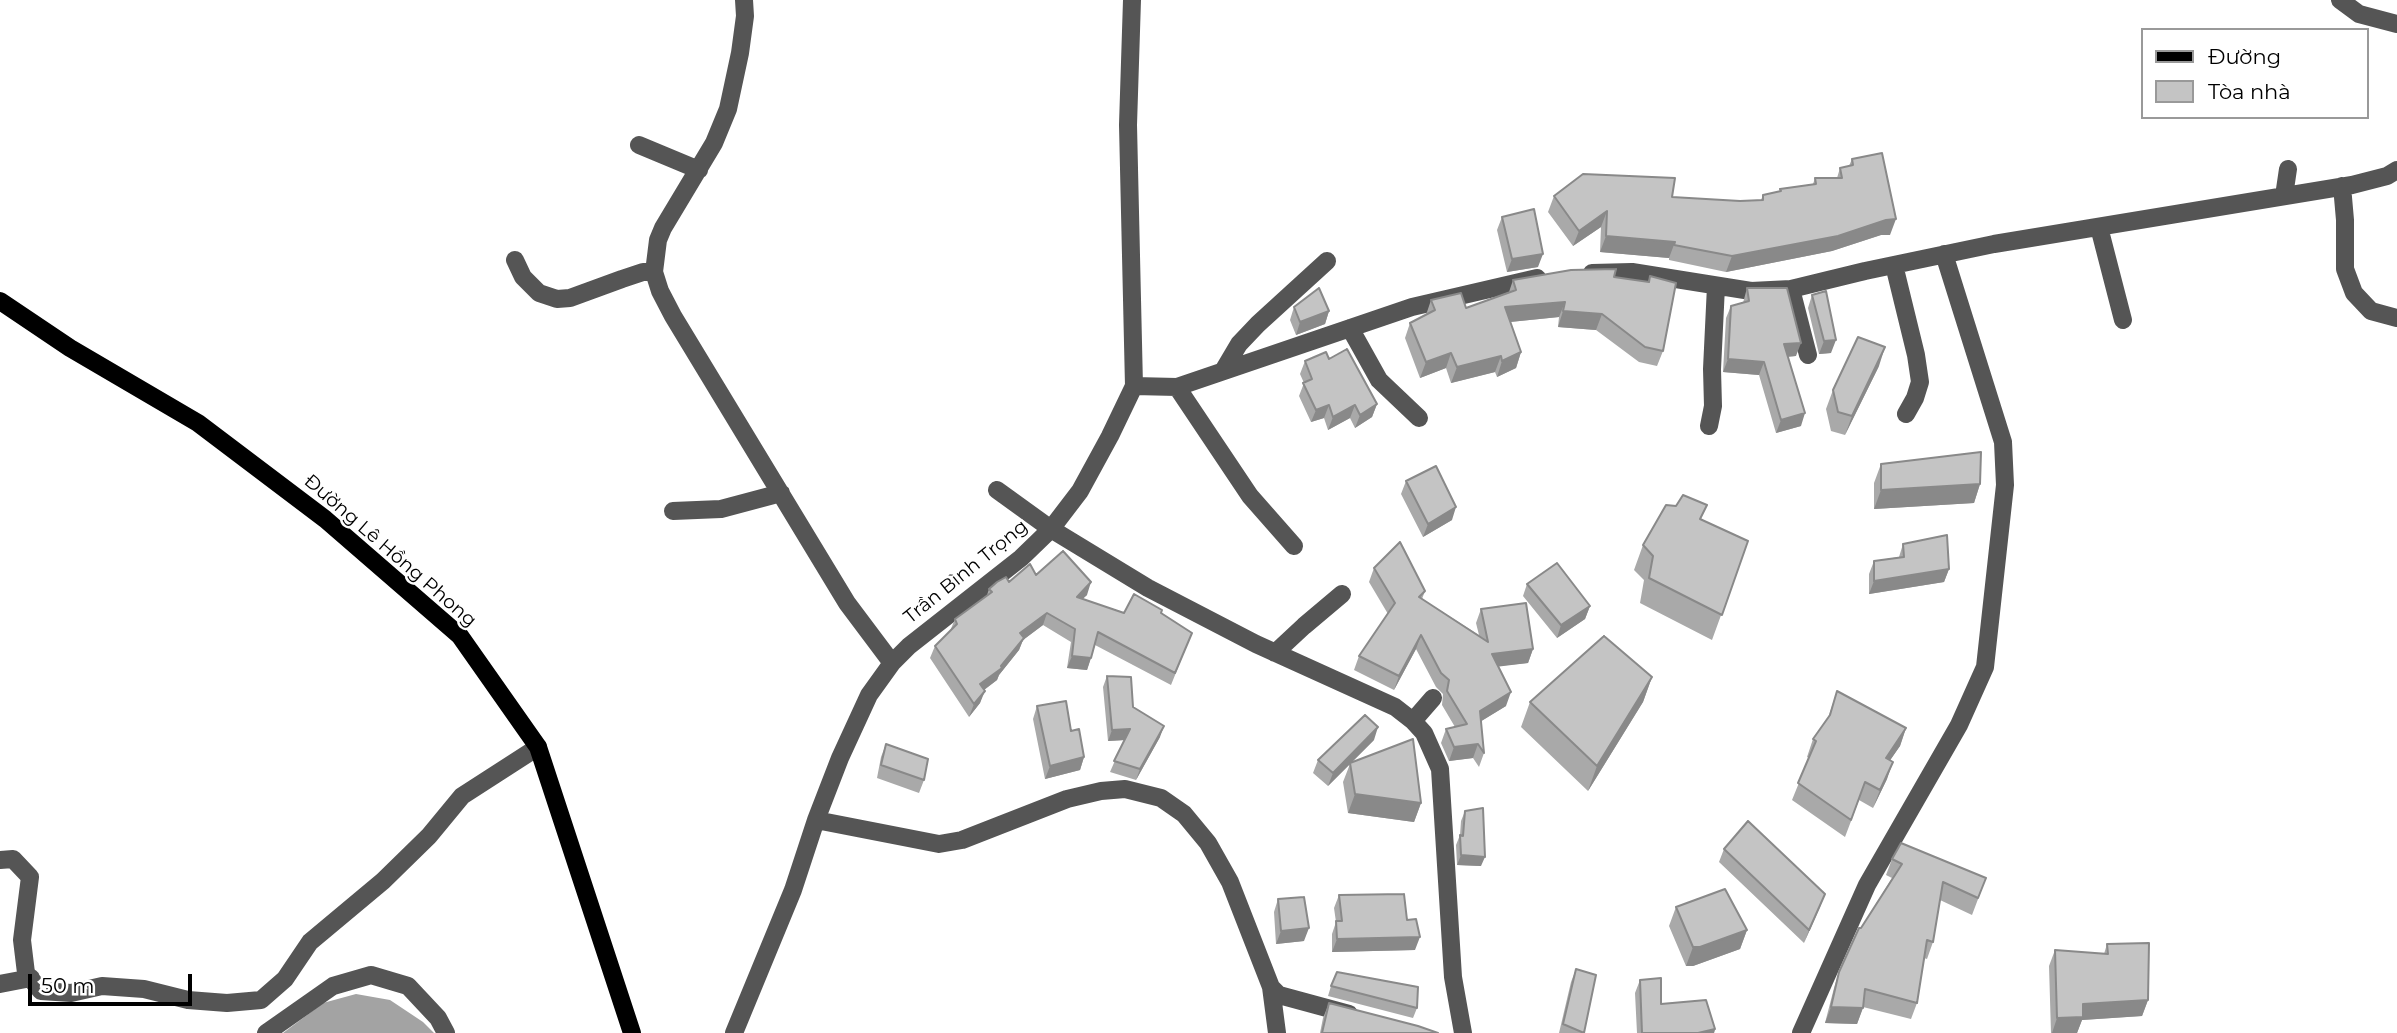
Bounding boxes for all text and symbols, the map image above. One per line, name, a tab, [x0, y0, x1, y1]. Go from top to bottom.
legend	[2142, 28, 2369, 119]
text: Đường	[2208, 44, 2281, 69]
text: Tòa nhà	[2208, 79, 2291, 104]
street label: Đường Lê Hồng Phong	[299, 470, 481, 632]
street label: Trần Bình Trọng	[900, 515, 1032, 629]
scale bar	[32, 960, 196, 1004]
text: 50 m	[41, 973, 95, 998]

